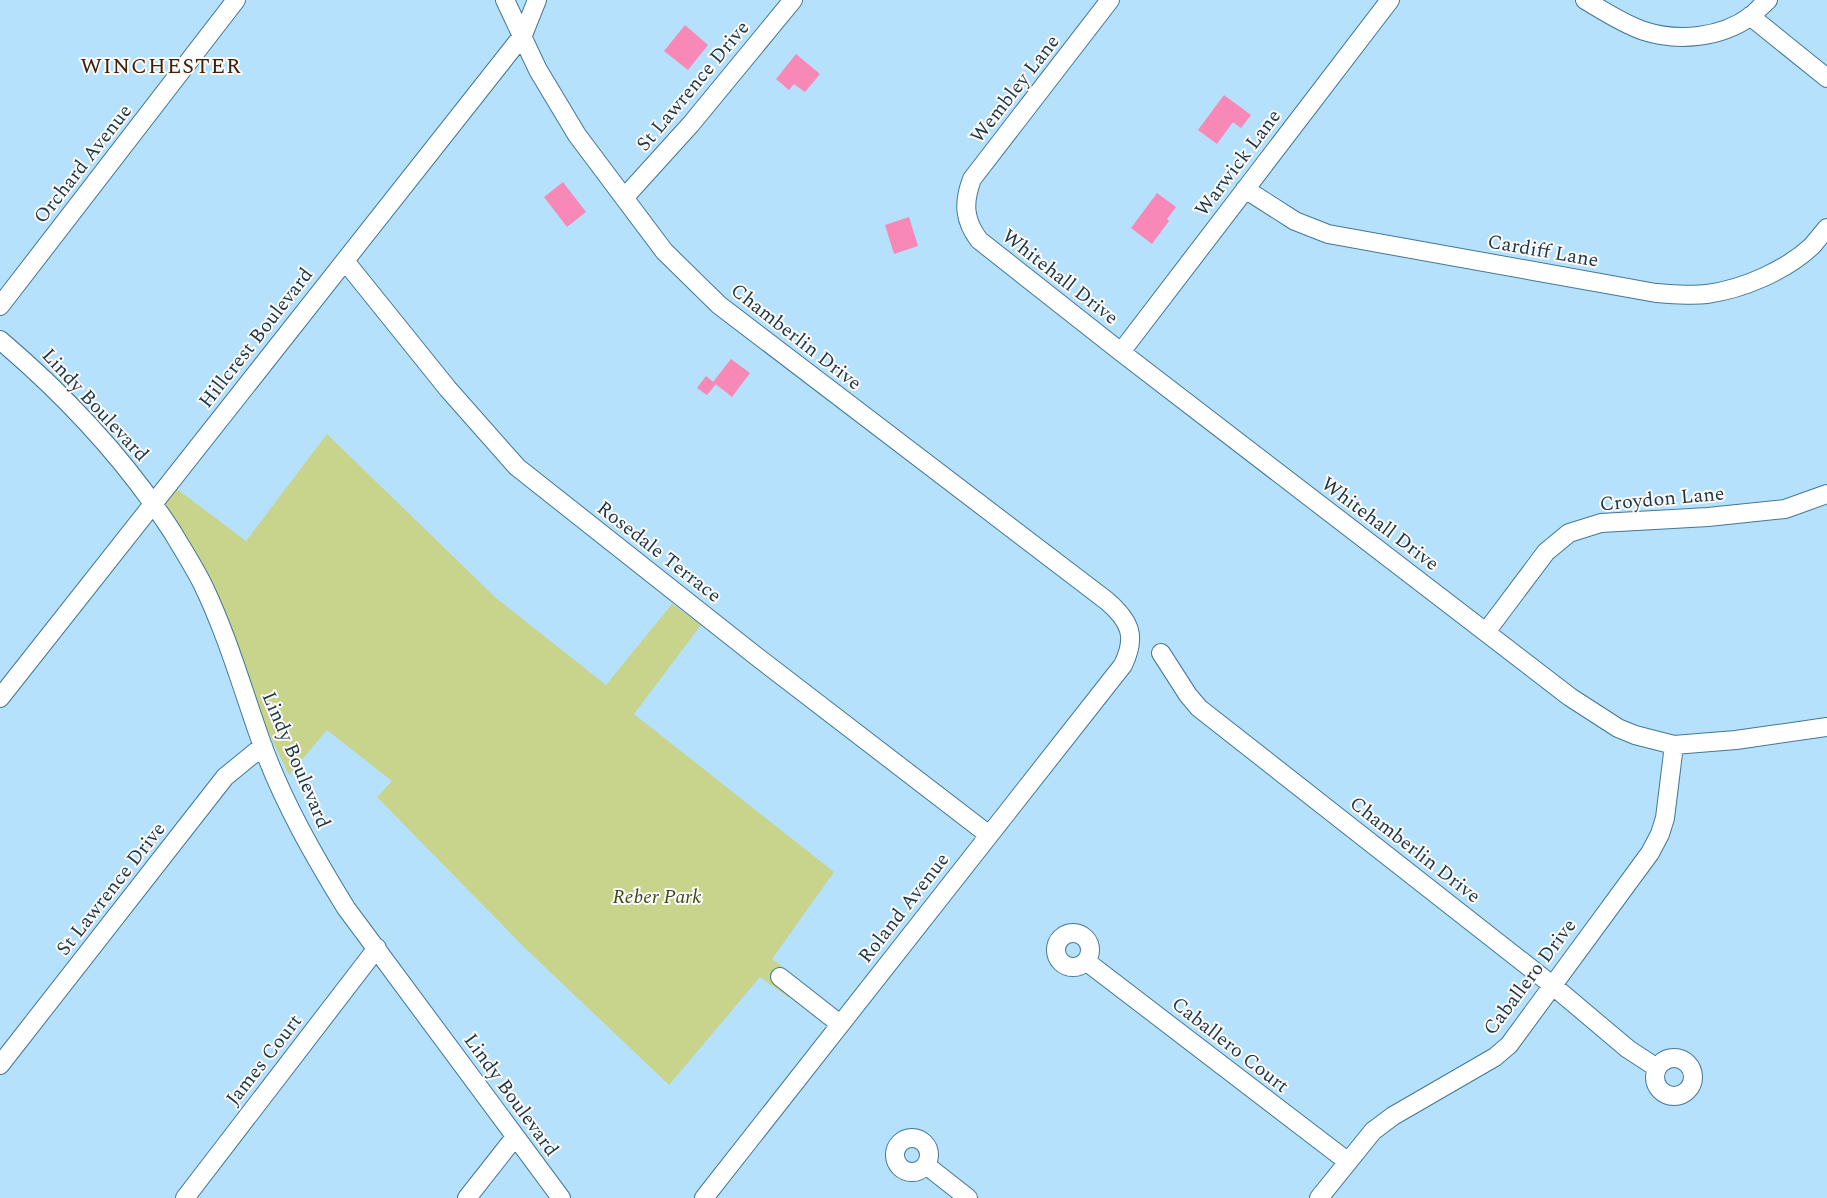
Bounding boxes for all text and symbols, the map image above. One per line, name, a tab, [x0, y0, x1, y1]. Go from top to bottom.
street label: St Lawrence Drive	[629, 14, 757, 158]
street label: Wembley Lane	[963, 28, 1067, 150]
district label: WINCHESTER	[80, 50, 242, 83]
street label: Orchard Avenue	[27, 98, 139, 230]
street label: Warwick Lane	[1188, 103, 1288, 223]
street label: Whitehall Drive	[995, 222, 1125, 332]
street label: Cardiff Lane	[1485, 226, 1601, 276]
street label: Hillcrest Boulevard	[191, 261, 321, 415]
street label: Chamberlin Drive	[724, 276, 868, 398]
street label: Lindy Boulevard	[34, 341, 156, 469]
street label: Whitehall Drive	[1315, 470, 1445, 578]
street label: Croydon Lane	[1598, 479, 1726, 519]
street label: Rosedale Terrace	[590, 494, 728, 610]
street label: Lindy Boulevard	[254, 687, 338, 833]
street label: Chamberlin Drive	[1343, 789, 1487, 911]
street label: St Lawrence Drive	[49, 816, 173, 962]
street label: Roland Avenue	[851, 846, 957, 970]
park label: Reber Park	[612, 882, 702, 912]
street label: Caballero Drive	[1476, 912, 1584, 1042]
street label: Caballero Court	[1165, 989, 1295, 1101]
street label: James Court	[219, 1008, 309, 1112]
street label: Lindy Boulevard	[456, 1027, 566, 1163]

